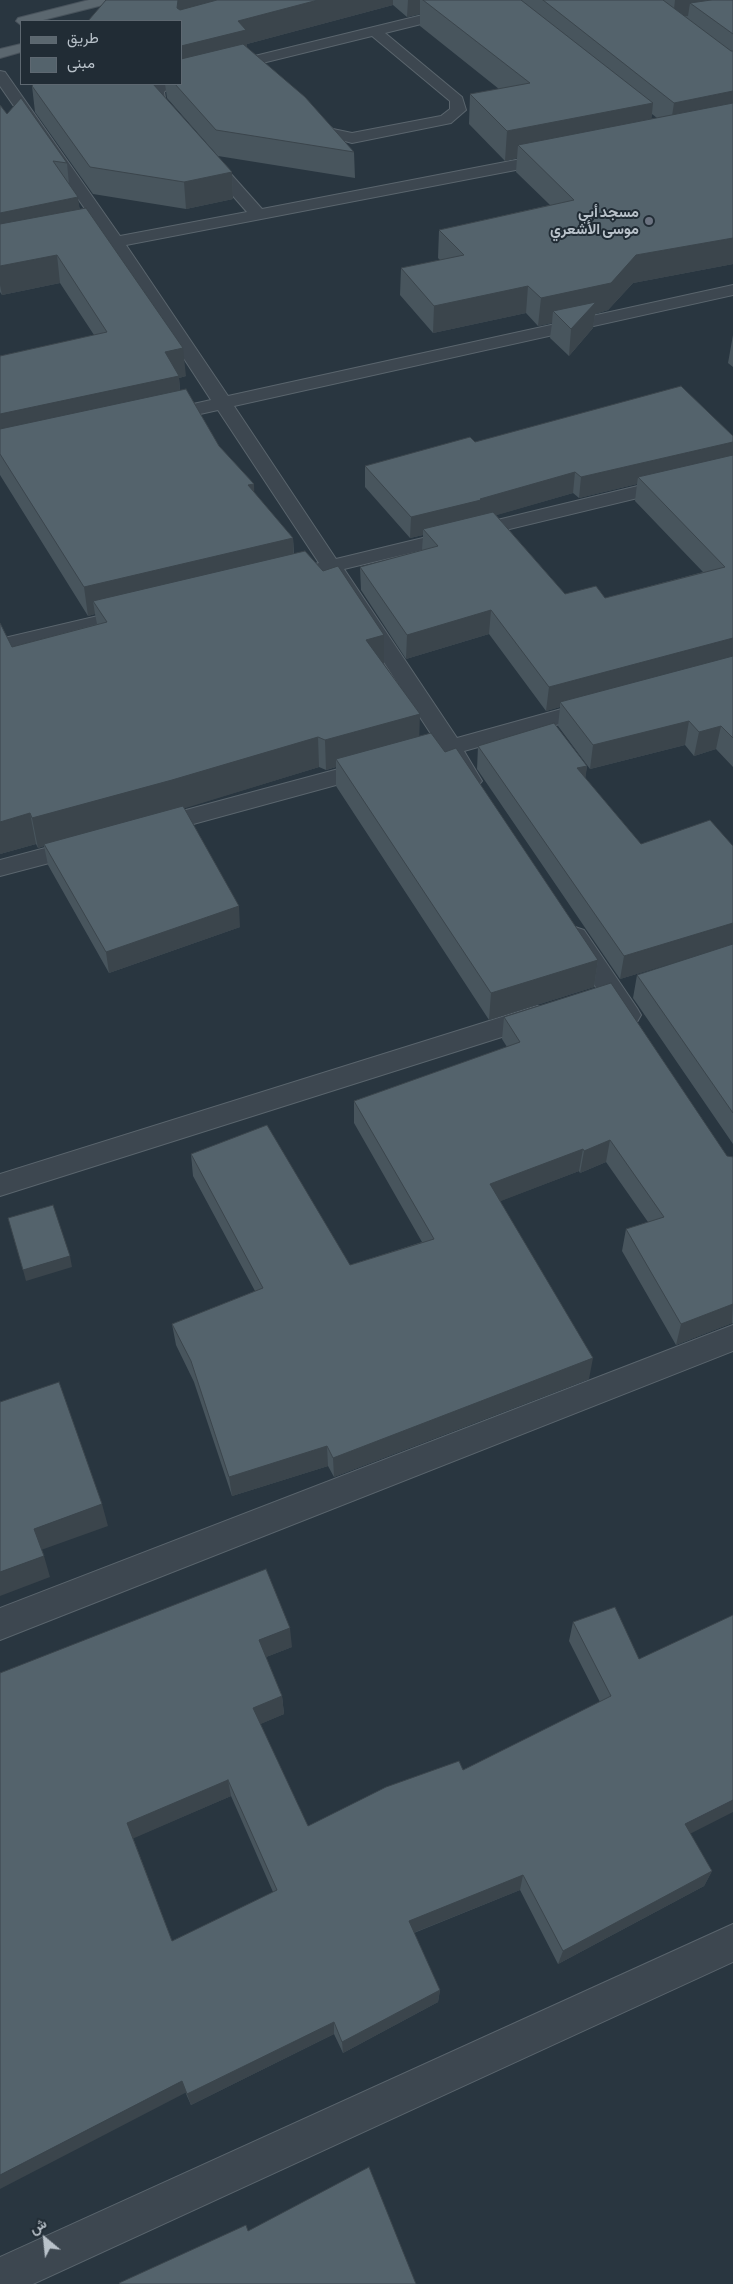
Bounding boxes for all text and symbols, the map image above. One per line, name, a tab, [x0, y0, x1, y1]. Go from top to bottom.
legend	[20, 20, 182, 85]
text: طريق	[67, 29, 99, 46]
text: مبنى	[67, 54, 95, 71]
place label: مسجد أبي موسى الأشعري	[550, 203, 639, 238]
marker: مسجد أبي موسى الأشعري	[643, 215, 655, 227]
north arrow	[20, 2214, 70, 2264]
text: ش	[27, 2215, 49, 2237]

